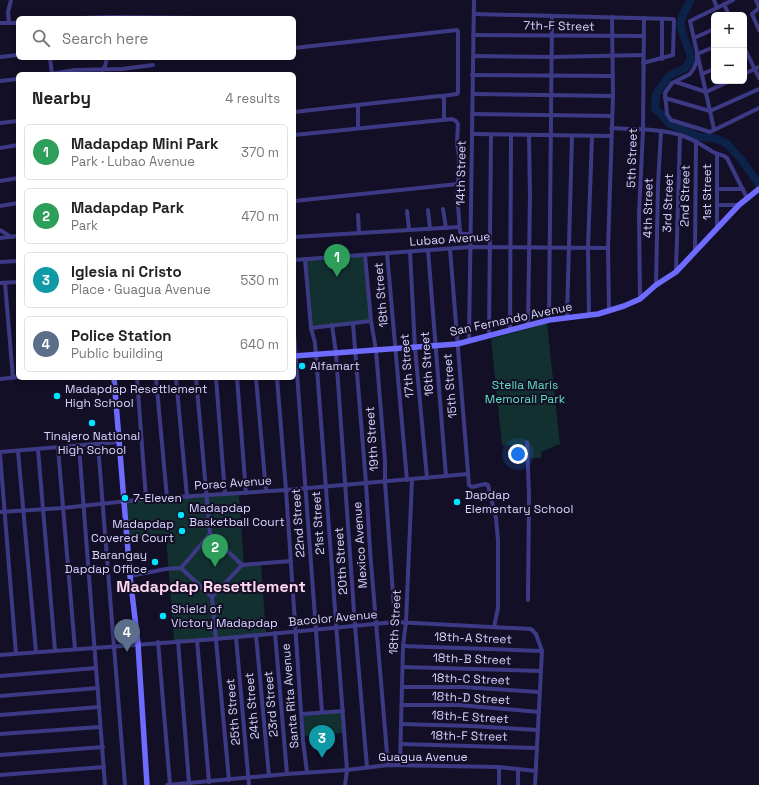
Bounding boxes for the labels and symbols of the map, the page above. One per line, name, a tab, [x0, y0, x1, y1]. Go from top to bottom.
street label: 7th-F Street	[523, 17, 595, 35]
street label: 5th Street	[623, 128, 641, 188]
street label: 14th Street	[452, 140, 470, 206]
street label: 1st Street	[699, 164, 715, 220]
street label: 2nd Street	[676, 165, 694, 227]
street label: 3rd Street	[659, 173, 677, 233]
street label: 4th Street	[639, 178, 657, 238]
street label: Lubao Avenue	[409, 228, 491, 250]
pin: 1	[324, 244, 350, 277]
street label: 18th Street	[370, 262, 392, 328]
street label: San Fernando Avenue	[448, 298, 574, 340]
street label: 16th Street	[417, 331, 437, 397]
street label: 17th Street	[396, 333, 418, 399]
street label: 15th Street	[439, 353, 461, 419]
place label: Alfamart	[310, 358, 360, 374]
marker: Alfamart	[297, 361, 307, 371]
park label: Stella Maris Memorail Park	[485, 377, 566, 407]
place label: Madapdap Resettlement High School	[65, 381, 208, 411]
marker: Madapdap Resettlement High School	[52, 391, 62, 401]
street label: 19th Street	[362, 406, 382, 472]
marker: Tinajero National High School	[87, 418, 97, 428]
place label: Tinajero National High School	[44, 428, 140, 458]
your location	[508, 444, 528, 464]
street label: Porac Avenue	[194, 472, 272, 494]
place label: Dapdap Elementary School	[465, 487, 573, 517]
street label: 22nd Street	[288, 488, 308, 558]
place label: 7-Eleven	[133, 490, 182, 506]
street label: 21st Street	[308, 491, 328, 555]
marker: 7-Eleven	[120, 493, 130, 503]
marker: Dapdap Elementary School	[452, 497, 462, 507]
place label: Madapdap Basketball Court	[189, 500, 285, 530]
street label: Mexico Avenue	[349, 501, 371, 589]
marker: Madapdap Basketball Court	[176, 510, 186, 520]
place label: Madapdap Covered Court	[91, 516, 174, 546]
marker: Madapdap Covered Court	[177, 526, 187, 536]
street label: 20th Street	[331, 527, 351, 595]
pin: 2	[202, 534, 228, 567]
place label: Barangay Dapdap Office	[65, 547, 147, 577]
marker: Barangay Dapdap Office	[150, 557, 160, 567]
district label: Madapdap Resettlement	[116, 576, 306, 597]
street label: 18th Street	[385, 589, 405, 655]
place label: Shield of Victory Madapdap	[171, 601, 278, 631]
street label: Bacolor Avenue	[288, 606, 378, 630]
marker: Shield of Victory Madapdap	[158, 611, 168, 621]
pin: 4	[114, 619, 140, 652]
street label: 18th-A Street	[434, 629, 512, 647]
street label: Santa Rita Avenue	[277, 643, 303, 749]
street label: 18th-B Street	[432, 650, 512, 668]
street label: 23rd Street	[260, 670, 282, 738]
street label: 18th-C Street	[432, 670, 510, 688]
street label: 24th Street	[241, 672, 263, 740]
street label: 25th Street	[222, 678, 244, 746]
street label: 18th-D Street	[431, 688, 511, 708]
street label: 18th-E Street	[431, 707, 509, 727]
pin: 3	[309, 725, 335, 758]
street label: 18th-F Street	[430, 727, 508, 745]
street label: Guagua Avenue	[378, 749, 468, 765]

